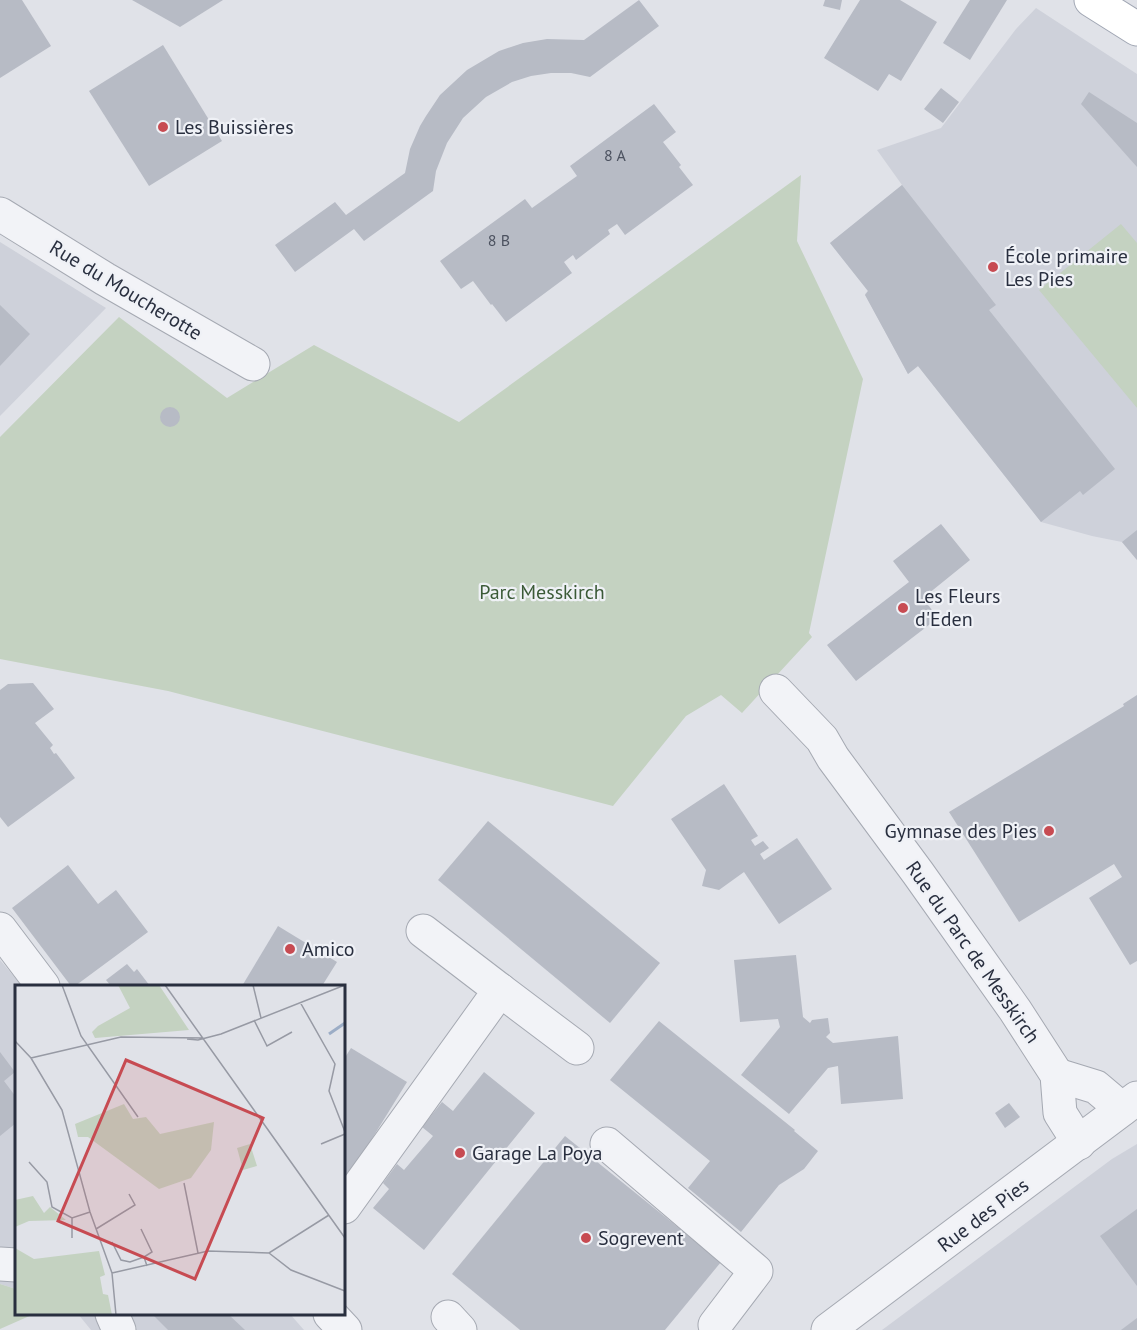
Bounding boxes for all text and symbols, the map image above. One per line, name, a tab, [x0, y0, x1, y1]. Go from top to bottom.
place label: Les Buissières	[175, 114, 294, 140]
marker: Les Buissières	[156, 120, 170, 134]
house number: 8 A	[604, 145, 627, 165]
house number: 8 B	[488, 230, 510, 250]
street label: Rue du Moucherotte	[45, 234, 207, 346]
place label: École primaire Les Pies	[1005, 243, 1128, 292]
marker: École primaire Les Pies	[986, 260, 1000, 274]
park label: Parc Messkirch	[479, 579, 605, 605]
place label: Les Fleurs d'Eden	[915, 583, 1000, 632]
marker: Les Fleurs d'Eden	[896, 601, 910, 615]
place label: Gymnase des Pies	[885, 818, 1037, 844]
marker: Gymnase des Pies	[1042, 824, 1056, 838]
street label: Rue du Parc de Messkirch	[900, 856, 1046, 1048]
place label: Amico	[302, 936, 355, 962]
marker: Amico	[283, 942, 297, 956]
inset map	[15, 985, 345, 1315]
place label: Garage La Poya	[472, 1140, 603, 1166]
marker: Garage La Poya	[453, 1146, 467, 1160]
street label: Rue des Pies	[932, 1172, 1034, 1258]
place label: Sogrevent	[598, 1225, 684, 1251]
marker: Sogrevent	[579, 1231, 593, 1245]

